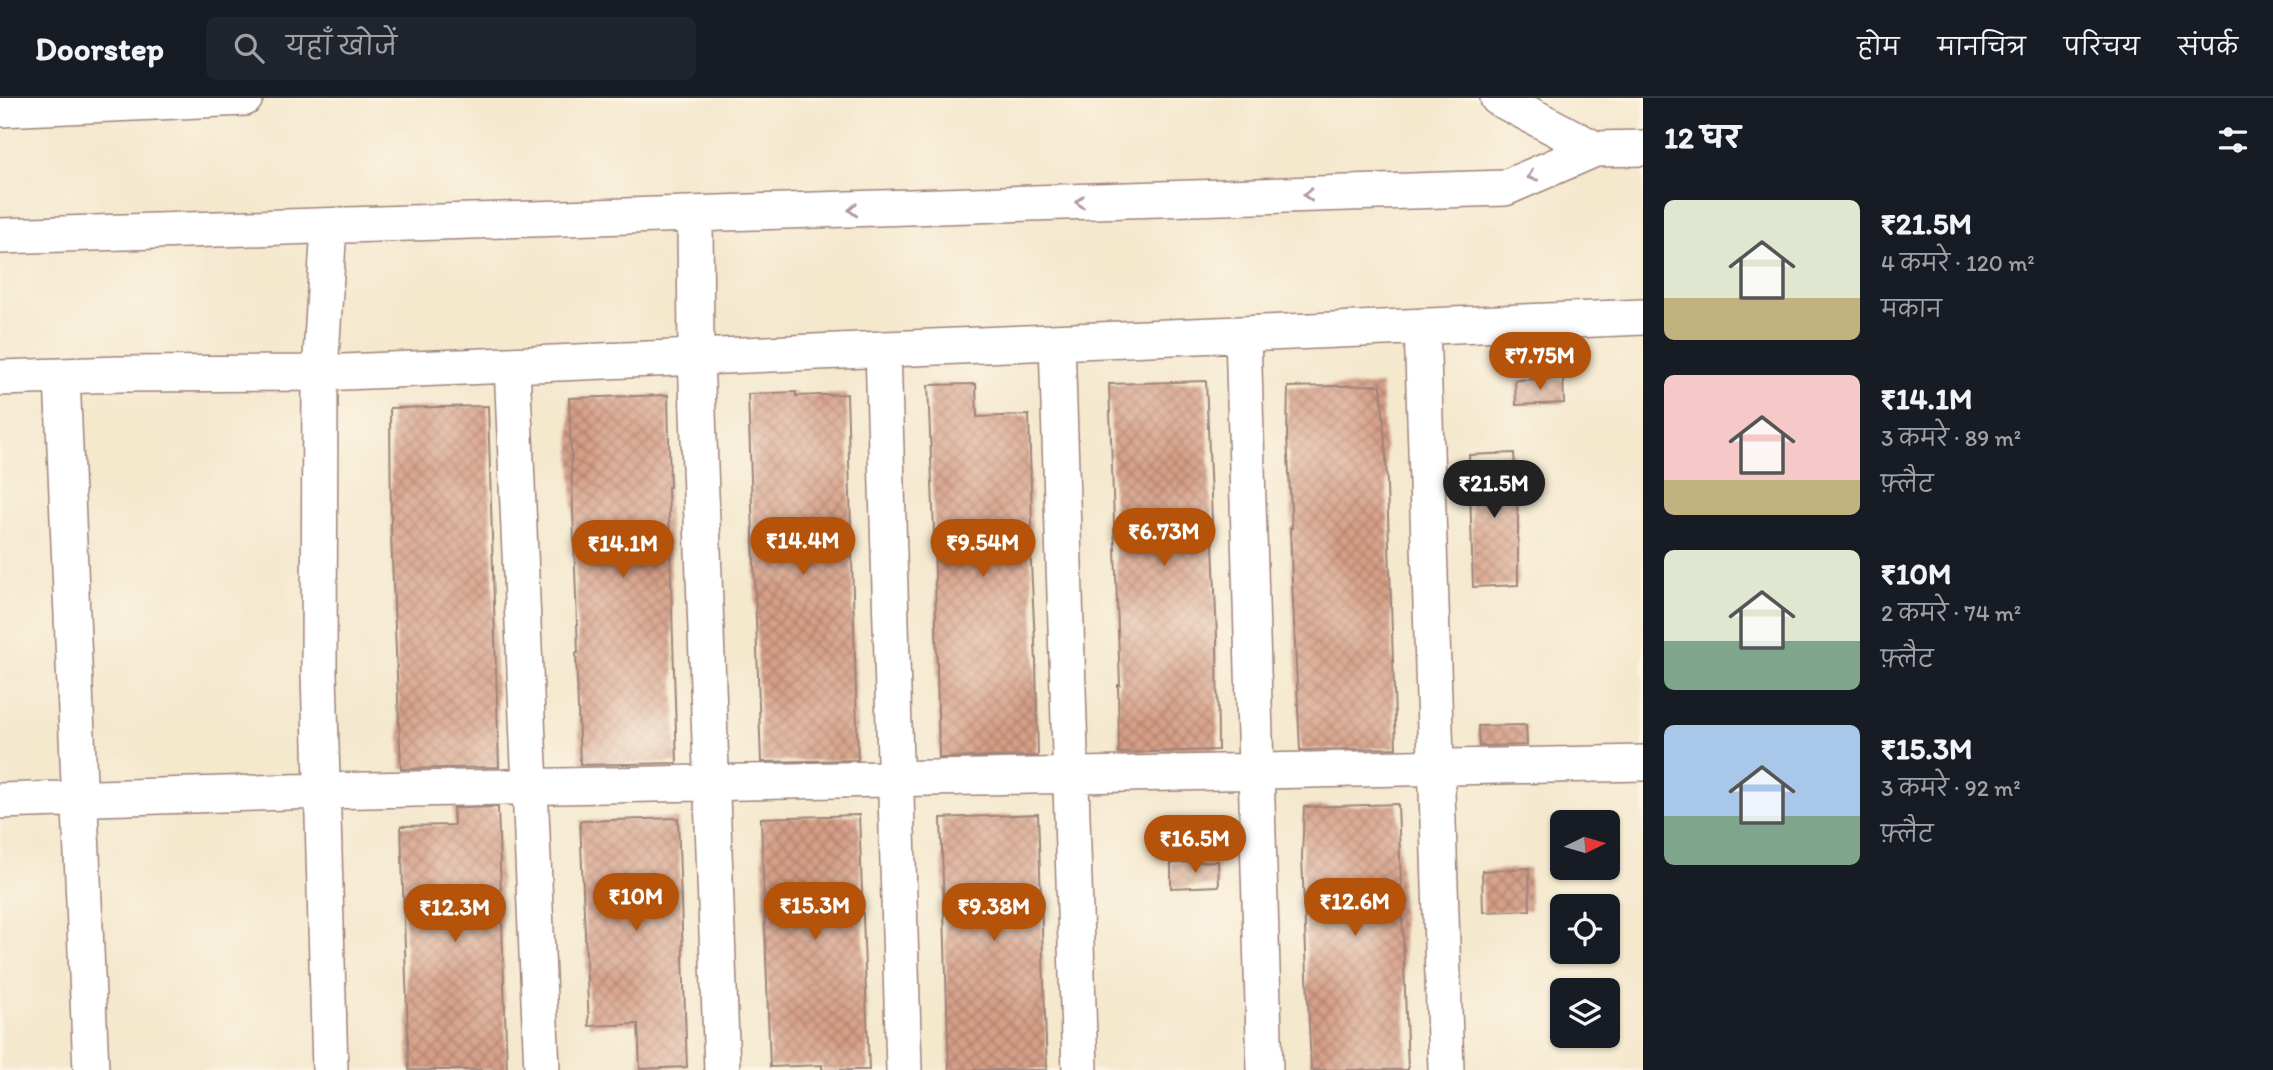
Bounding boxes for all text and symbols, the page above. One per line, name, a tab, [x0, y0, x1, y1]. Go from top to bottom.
search box	[206, 17, 696, 80]
text: Doorstep	[35, 29, 164, 68]
icon: search	[230, 29, 268, 67]
text: यहाँ खोजें	[286, 30, 397, 62]
text: होम	[1857, 32, 1900, 61]
text: मानचित्र	[1938, 32, 2026, 61]
text: परिचय	[2064, 32, 2140, 61]
text: संपर्क	[2178, 32, 2238, 61]
text: 12 घर	[1664, 119, 1740, 156]
icon: filters	[2214, 121, 2252, 159]
one-way arrow	[1527, 168, 1540, 182]
one-way arrow	[1302, 187, 1313, 202]
one-way arrow	[1074, 195, 1085, 210]
one-way arrow	[847, 202, 858, 217]
text: ₹21.5M	[1881, 205, 1972, 242]
icon: home	[1720, 228, 1804, 312]
text: 4 कमरे · 120 m²	[1881, 249, 2035, 277]
text: मकान	[1881, 295, 1942, 323]
pin: ₹7.75M	[1483, 332, 1597, 392]
text: ₹7.75M	[1505, 341, 1575, 369]
text: ₹14.1M	[1881, 380, 1972, 417]
icon: home	[1720, 403, 1804, 487]
text: 3 कमरे · 89 m²	[1881, 424, 2021, 452]
pin: ₹21.5M	[1437, 460, 1551, 520]
text: ₹21.5M	[1459, 469, 1529, 497]
text: फ़्लैट	[1881, 470, 1933, 498]
pin: ₹6.73M	[1107, 508, 1221, 568]
text: ₹6.73M	[1128, 517, 1200, 545]
pin: ₹14.4M	[746, 518, 860, 577]
pin: ₹9.54M	[926, 519, 1040, 579]
pin: ₹14.1M	[566, 520, 680, 580]
text: ₹14.4M	[766, 526, 840, 554]
text: ₹9.54M	[947, 528, 1019, 556]
text: ₹14.1M	[588, 529, 658, 557]
text: ₹10M	[1881, 555, 1952, 592]
icon: home	[1720, 578, 1804, 662]
text: 2 कमरे · 74 m²	[1881, 599, 2021, 627]
text: फ़्लैट	[1881, 645, 1933, 673]
text: ₹15.3M	[1881, 730, 1973, 767]
icon: home	[1720, 753, 1804, 837]
text: 3 कमरे · 92 m²	[1881, 774, 2021, 802]
north arrow	[1550, 810, 1620, 880]
map controls	[1550, 810, 1620, 1048]
pin: ₹16.5M	[1138, 816, 1252, 875]
text: फ़्लैट	[1881, 820, 1933, 848]
text: ₹16.5M	[1160, 824, 1230, 852]
pin: ₹10M	[595, 874, 677, 933]
pin: ₹12.6M	[1298, 878, 1412, 938]
text: ₹10M	[609, 882, 663, 910]
pin: ₹15.3M	[758, 882, 872, 942]
pin: ₹12.3M	[398, 884, 512, 944]
pin: ₹9.38M	[937, 884, 1051, 943]
text: ₹12.6M	[1320, 887, 1390, 915]
text: ₹15.3M	[780, 891, 850, 919]
text: ₹9.38M	[958, 892, 1030, 920]
text: ₹12.3M	[420, 893, 490, 921]
button: locate	[1550, 894, 1620, 964]
button: layers	[1550, 978, 1620, 1048]

